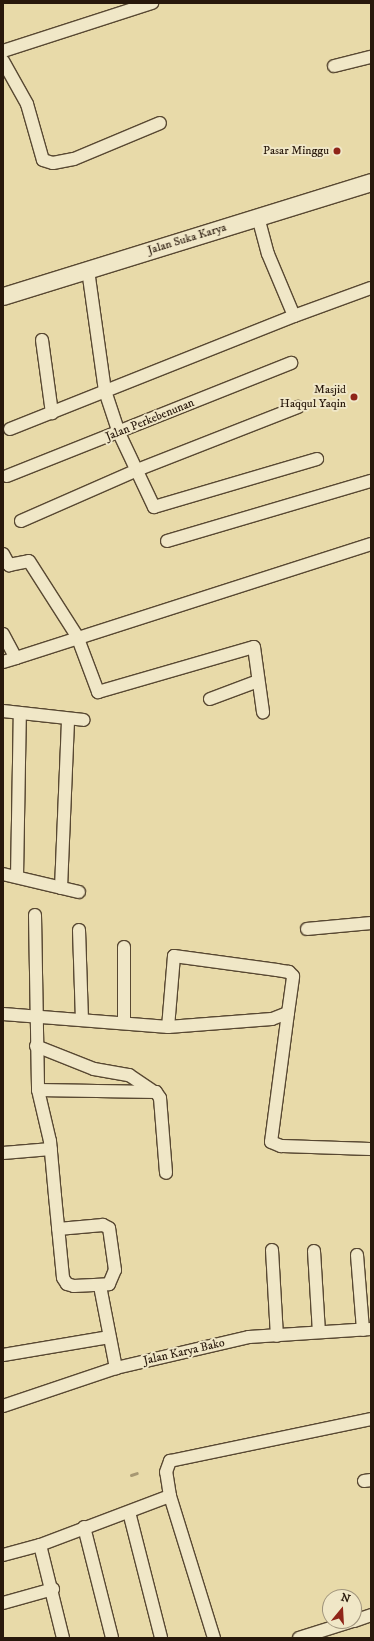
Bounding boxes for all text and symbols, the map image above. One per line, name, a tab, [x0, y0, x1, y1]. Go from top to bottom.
place label: Pasar Minggu	[263, 144, 329, 158]
marker: Pasar Minggu	[332, 146, 342, 156]
street label: Jalan Suka Karya	[146, 220, 228, 258]
place label: Masjid Haqqul Yaqin	[280, 383, 346, 411]
marker: Masjid Haqqul Yaqin	[349, 392, 359, 402]
street label: Jalan Perkebenunan	[104, 396, 196, 444]
street label: Jalan Karya Bako	[142, 1336, 226, 1368]
north arrow	[322, 1589, 362, 1629]
text: N	[339, 1590, 352, 1607]

